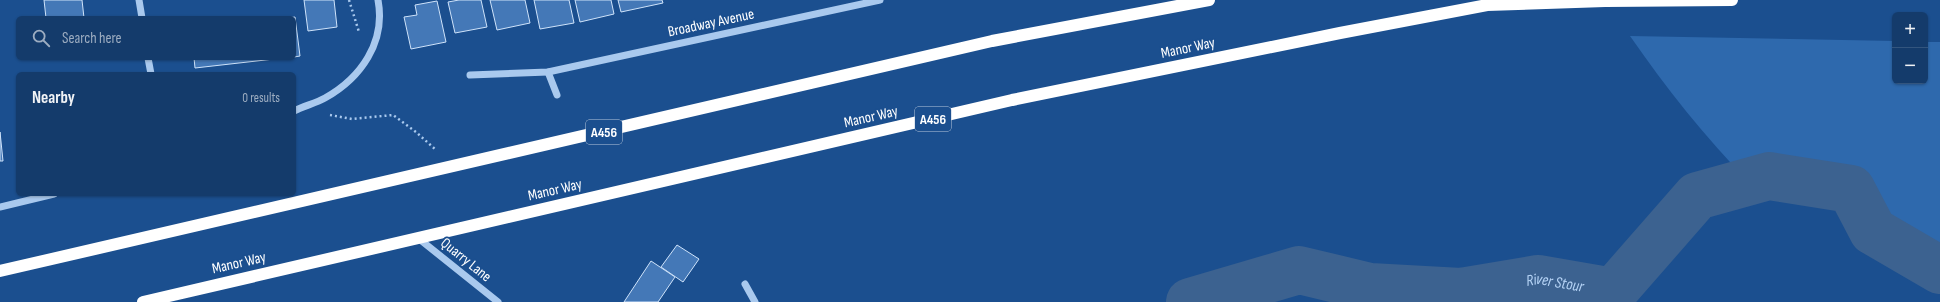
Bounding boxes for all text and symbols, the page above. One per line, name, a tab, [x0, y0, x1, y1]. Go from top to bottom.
street label: Broadway Avenue	[666, 5, 756, 41]
map controls	[1892, 12, 1928, 84]
button: +	[1892, 12, 1928, 48]
search box	[16, 16, 296, 60]
icon: search	[30, 27, 52, 49]
text: Search here	[62, 29, 122, 48]
street label: Manor Way	[1159, 33, 1217, 63]
button: −	[1892, 48, 1928, 84]
text: Nearby	[32, 88, 75, 108]
text: 0 results	[242, 90, 280, 106]
street label: Manor Way	[842, 102, 900, 132]
road number: A456	[915, 107, 951, 131]
road number: A456	[586, 120, 622, 144]
street label: Manor Way	[526, 175, 584, 205]
street label: Quarry Lane	[437, 234, 495, 286]
street label: Manor Way	[210, 248, 268, 278]
water label: River Stour	[1525, 269, 1586, 296]

